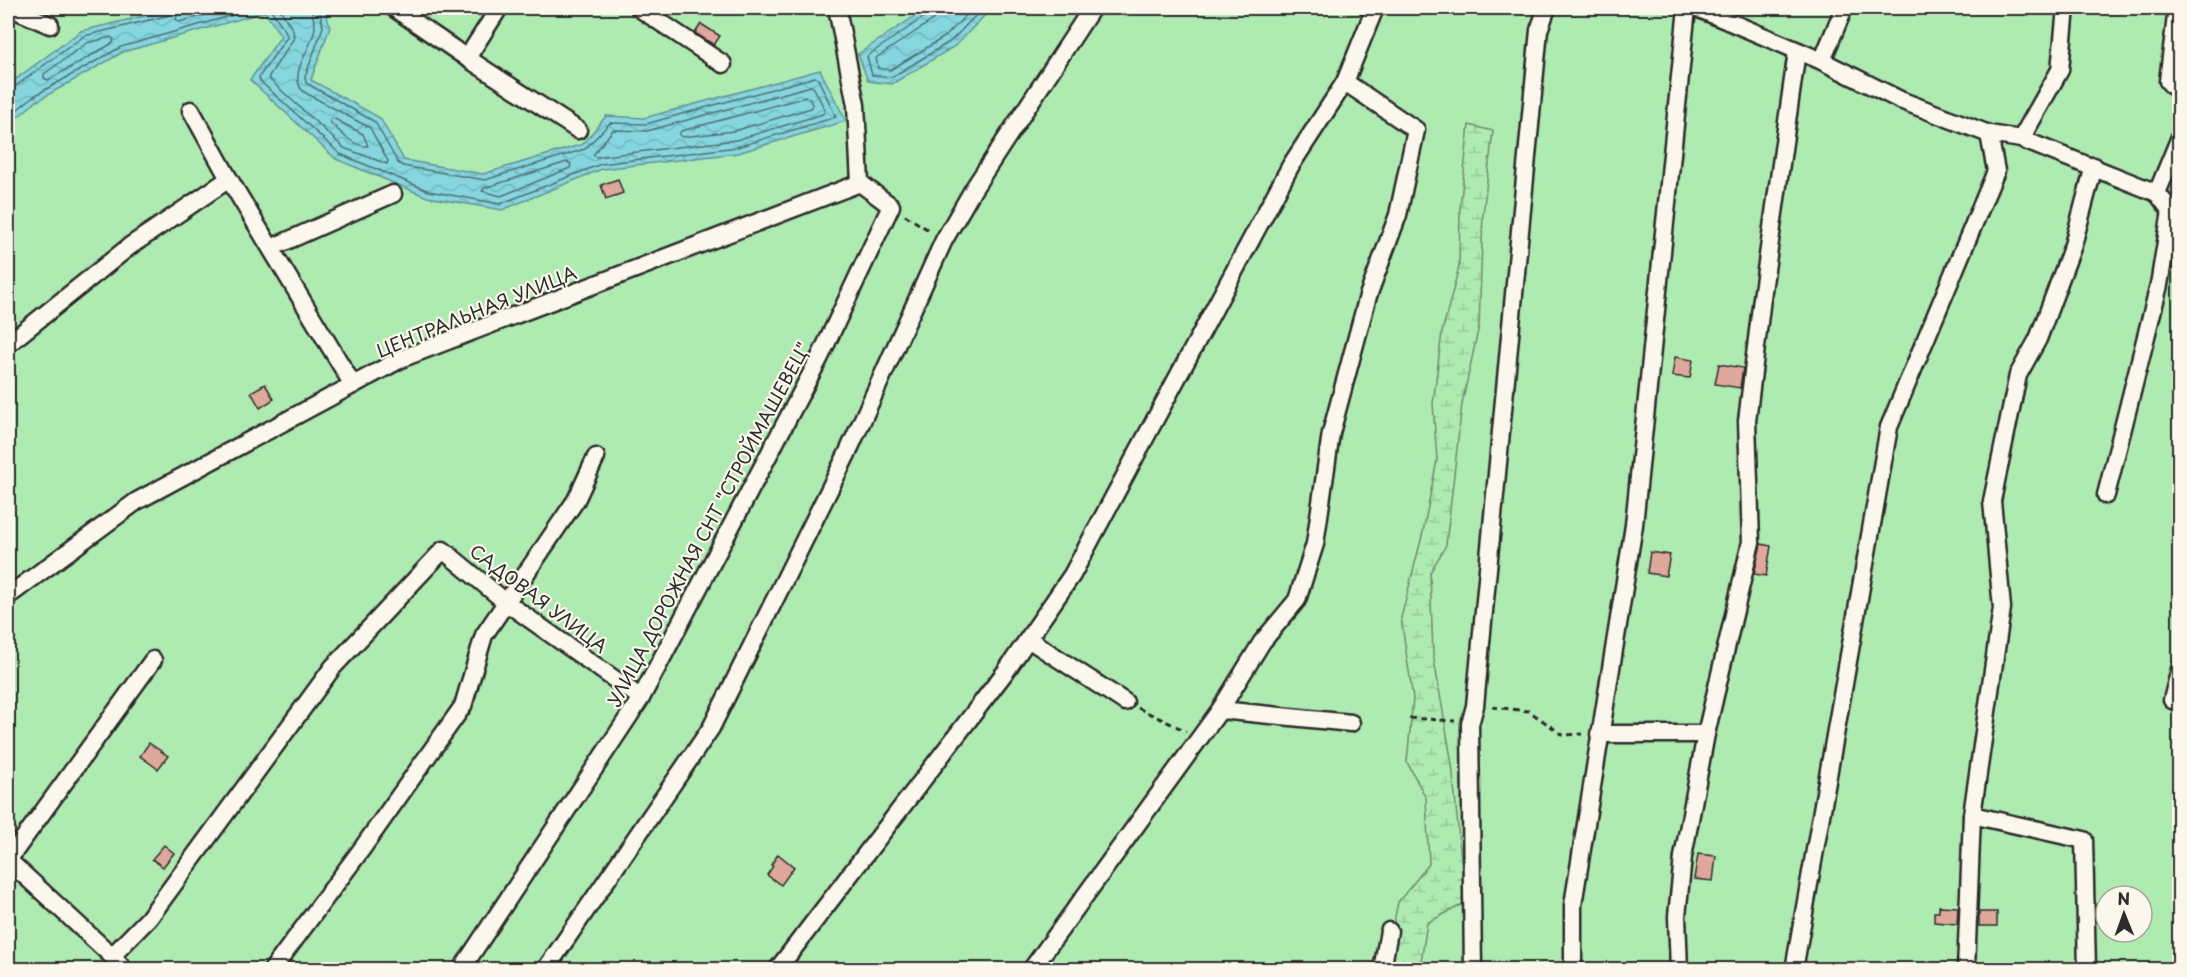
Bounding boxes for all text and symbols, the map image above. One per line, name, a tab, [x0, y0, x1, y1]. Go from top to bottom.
street label: ЦЕНТРАЛЬНАЯ УЛИЦА	[372, 258, 580, 364]
street label: УЛИЦА ДОРОЖНАЯ СНТ "СТРОЙМАШЕВЕЦ"	[600, 337, 816, 711]
street label: САДОВАЯ УЛИЦА	[464, 537, 614, 659]
north arrow	[2094, 884, 2154, 944]
text: N	[2117, 886, 2130, 910]

